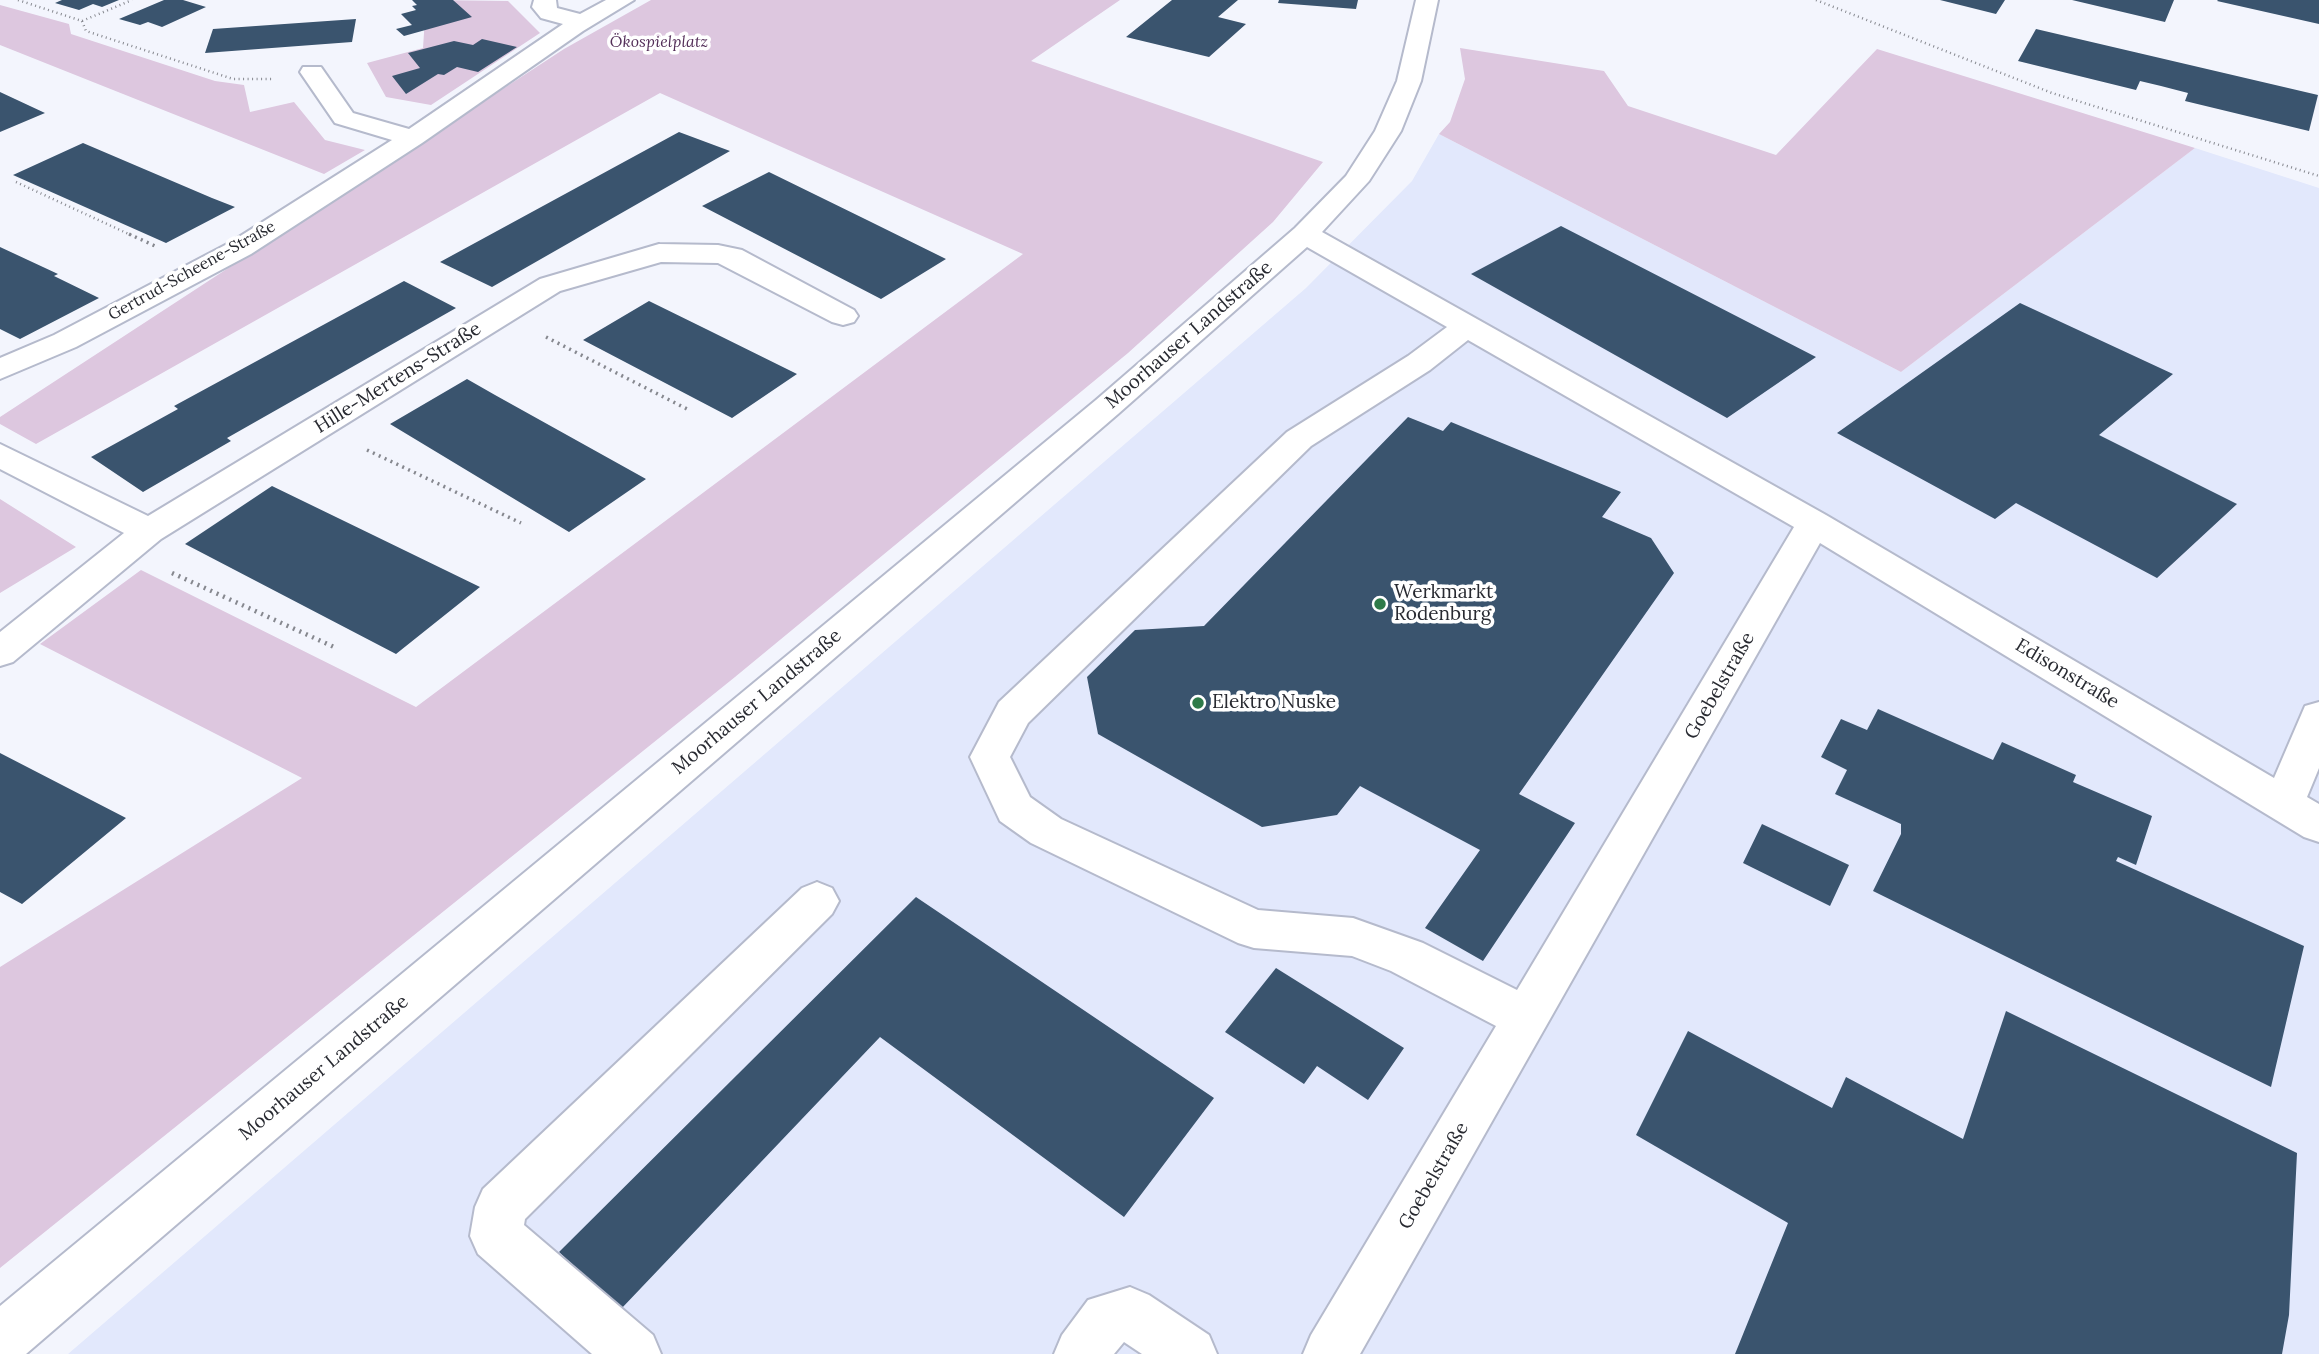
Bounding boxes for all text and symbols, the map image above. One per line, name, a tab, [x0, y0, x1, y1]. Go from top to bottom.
park label: Ökospielplatz	[610, 32, 708, 52]
street label: Gertrud-Scheene-Straße	[105, 217, 279, 325]
street label: Moorhauser Landstraße	[1101, 256, 1277, 414]
street label: Hille-Mertens-Straße	[311, 318, 485, 438]
place label: Werkmarkt Rodenburg	[1394, 582, 1493, 626]
marker: Werkmarkt Rodenburg	[1372, 596, 1388, 612]
street label: Moorhauser Landstraße	[668, 625, 846, 779]
street label: Goebelstraße	[1680, 628, 1760, 744]
street label: Edisonstraße	[2011, 634, 2123, 714]
place label: Elektro Nuske	[1212, 692, 1336, 714]
marker: Elektro Nuske	[1190, 695, 1206, 711]
street label: Moorhauser Landstraße	[235, 991, 413, 1145]
street label: Goebelstraße	[1394, 1118, 1474, 1234]

